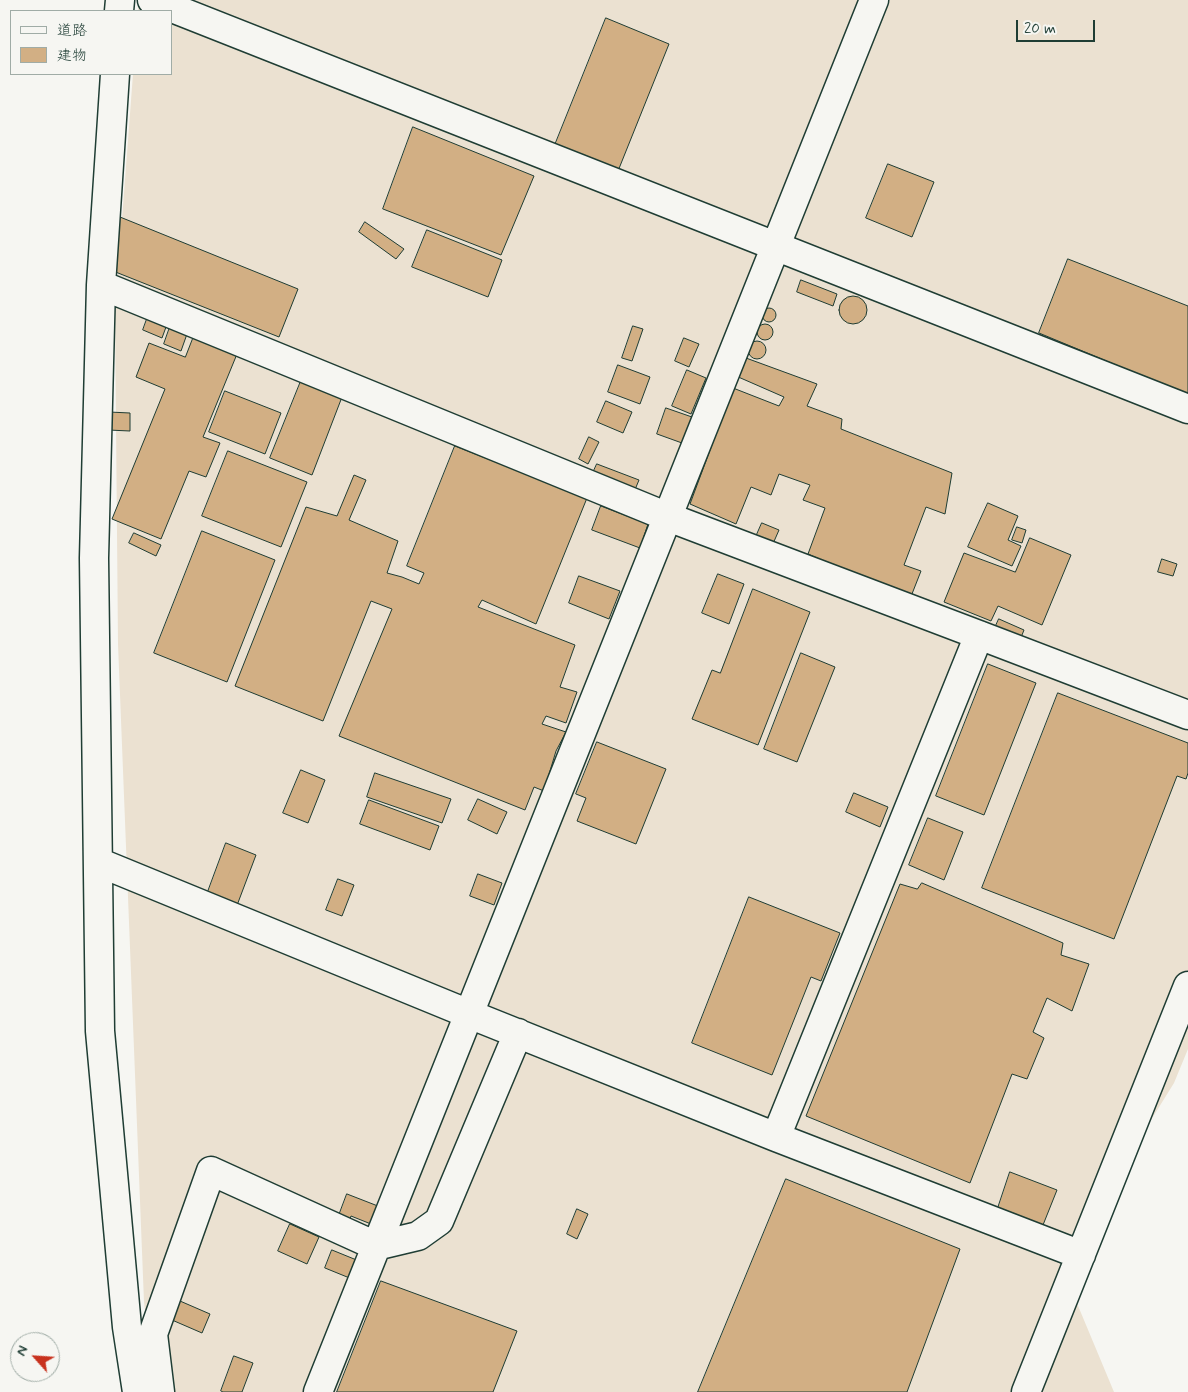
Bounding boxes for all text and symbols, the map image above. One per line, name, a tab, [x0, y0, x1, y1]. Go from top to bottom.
legend	[10, 10, 172, 75]
scale bar	[1018, 10, 1097, 42]
text: 20 m	[1024, 19, 1056, 39]
text: 道路	[57, 21, 87, 41]
text: 建物	[57, 46, 87, 66]
north arrow	[10, 1332, 60, 1382]
text: N	[12, 1343, 33, 1359]

